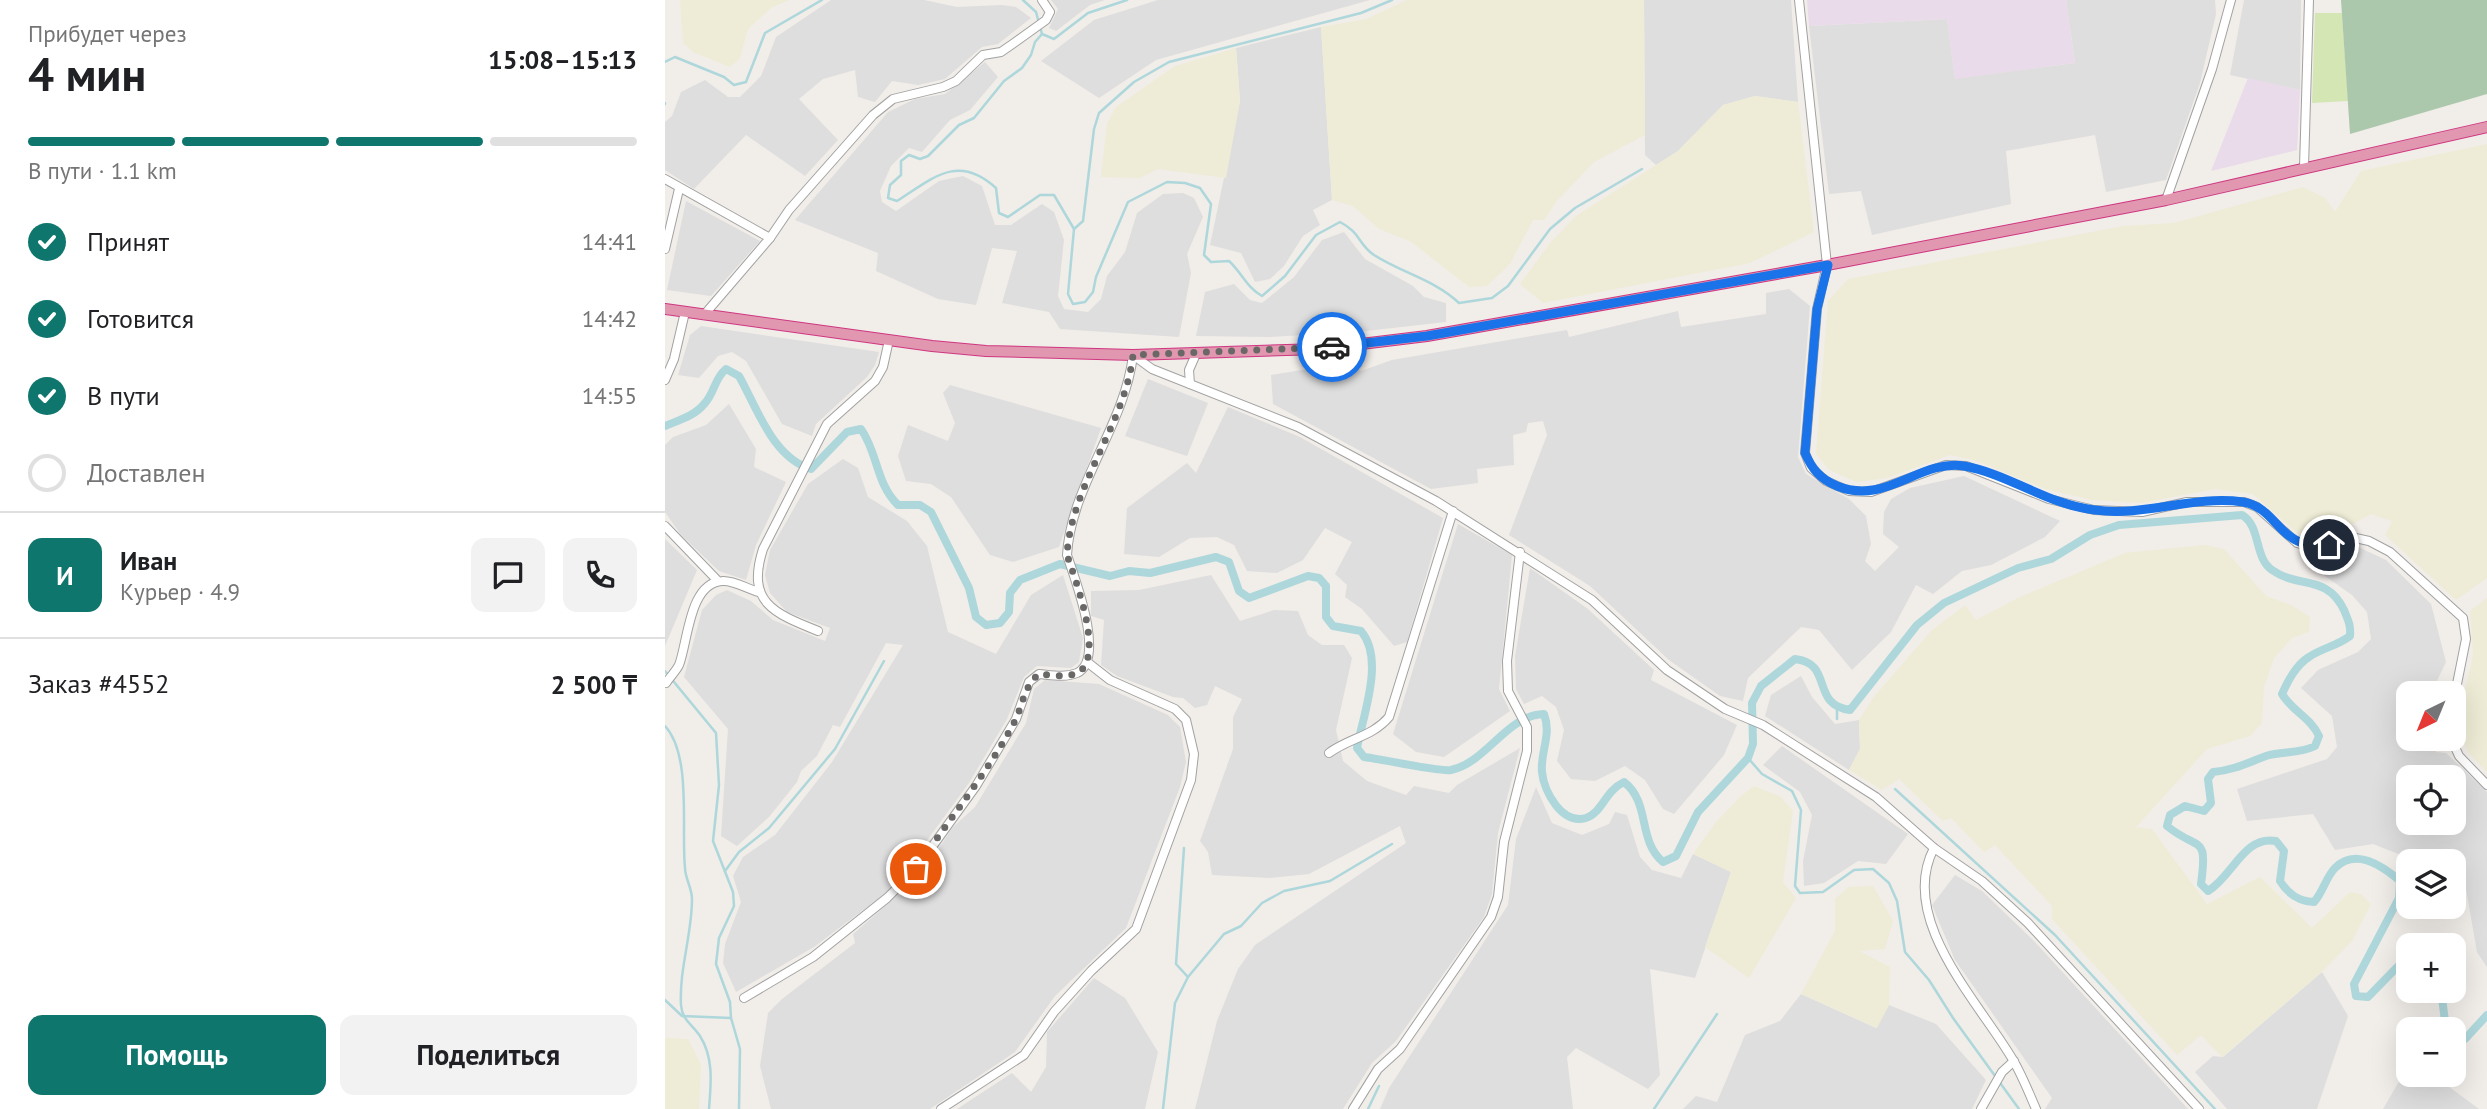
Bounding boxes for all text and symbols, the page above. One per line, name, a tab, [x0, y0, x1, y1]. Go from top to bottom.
text: Прибудет через	[28, 19, 187, 48]
text: 15:08–15:13	[488, 43, 637, 76]
text: 4 мин	[28, 44, 146, 104]
text: В пути · 1.1 km	[28, 156, 177, 185]
icon: check	[28, 223, 66, 261]
text: Принят	[87, 225, 169, 258]
text: 14:41	[582, 227, 637, 256]
icon: check	[28, 300, 66, 338]
text: Готовится	[87, 302, 194, 335]
text: 14:42	[582, 304, 637, 333]
courier	[1297, 312, 1367, 382]
icon: car	[1313, 328, 1351, 366]
icon: check	[28, 377, 66, 415]
text: В пути	[87, 379, 160, 412]
text: 14:55	[582, 381, 637, 410]
text: Доставлен	[87, 456, 206, 489]
pin	[2299, 515, 2359, 575]
icon: home	[2310, 526, 2348, 564]
button: chat	[471, 538, 545, 612]
button: phone	[563, 538, 637, 612]
text: Иван	[120, 544, 177, 577]
text: И	[56, 559, 74, 592]
text: Курьер · 4.9	[120, 577, 240, 606]
text: Заказ #4552	[28, 667, 170, 700]
text: 2 500 ₸	[551, 668, 637, 701]
north arrow	[2396, 681, 2466, 751]
map controls	[2396, 681, 2466, 1087]
button: locate	[2396, 765, 2466, 835]
pin	[886, 839, 946, 899]
button: layers	[2396, 849, 2466, 919]
icon: bag	[897, 850, 935, 888]
button: +	[2396, 933, 2466, 1003]
button: Помощь	[28, 1015, 326, 1095]
button: Поделиться	[340, 1015, 637, 1095]
button: −	[2396, 1017, 2466, 1087]

